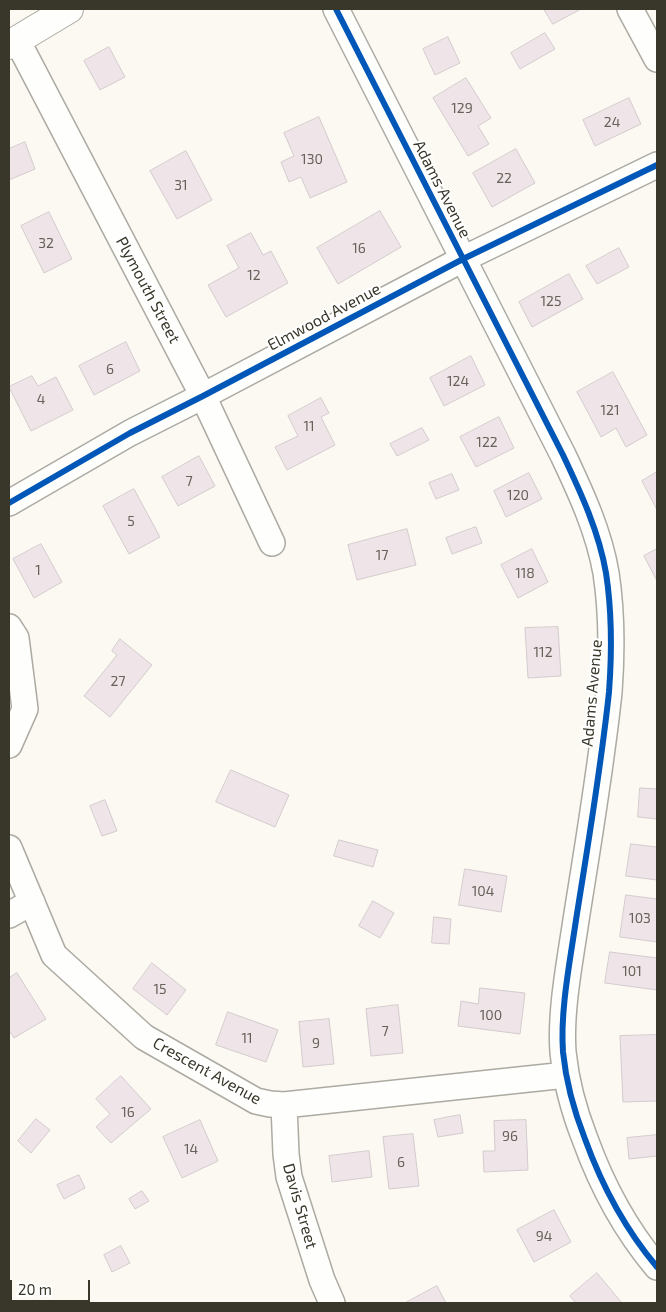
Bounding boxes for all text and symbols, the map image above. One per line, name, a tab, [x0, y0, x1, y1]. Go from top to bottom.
house number: 129	[451, 100, 473, 116]
house number: 24	[604, 114, 620, 130]
street label: Adams Avenue	[409, 137, 475, 241]
house number: 130	[301, 151, 323, 167]
house number: 22	[496, 170, 512, 186]
house number: 31	[174, 177, 188, 193]
street label: Plymouth Street	[112, 233, 184, 347]
house number: 32	[38, 235, 54, 251]
house number: 16	[352, 240, 366, 256]
house number: 12	[247, 267, 261, 283]
street label: Elmwood Avenue	[264, 279, 384, 355]
house number: 125	[541, 293, 561, 309]
house number: 6	[106, 361, 114, 377]
house number: 124	[447, 373, 469, 389]
house number: 4	[37, 391, 45, 407]
house number: 121	[600, 402, 620, 418]
house number: 11	[303, 418, 315, 434]
house number: 122	[476, 434, 498, 450]
house number: 7	[185, 473, 193, 489]
house number: 120	[507, 487, 529, 503]
house number: 5	[127, 513, 135, 529]
house number: 17	[376, 547, 388, 563]
house number: 1	[35, 562, 41, 578]
house number: 118	[515, 565, 535, 581]
street label: Adams Avenue	[578, 639, 606, 747]
house number: 112	[533, 644, 553, 660]
house number: 27	[110, 673, 126, 689]
house number: 104	[472, 883, 494, 899]
house number: 103	[629, 910, 651, 926]
house number: 101	[622, 963, 642, 979]
house number: 15	[153, 981, 167, 997]
house number: 100	[480, 1007, 502, 1023]
house number: 7	[381, 1023, 389, 1039]
house number: 11	[241, 1030, 253, 1046]
street label: Crescent Avenue	[149, 1033, 265, 1109]
house number: 9	[312, 1035, 320, 1051]
house number: 16	[121, 1104, 135, 1120]
house number: 96	[502, 1128, 518, 1144]
house number: 14	[184, 1141, 198, 1157]
house number: 6	[397, 1154, 405, 1170]
street label: Davis Street	[279, 1161, 321, 1251]
house number: 94	[536, 1228, 552, 1244]
scale bar	[12, 1270, 92, 1302]
text: 20 m	[18, 1280, 52, 1298]

